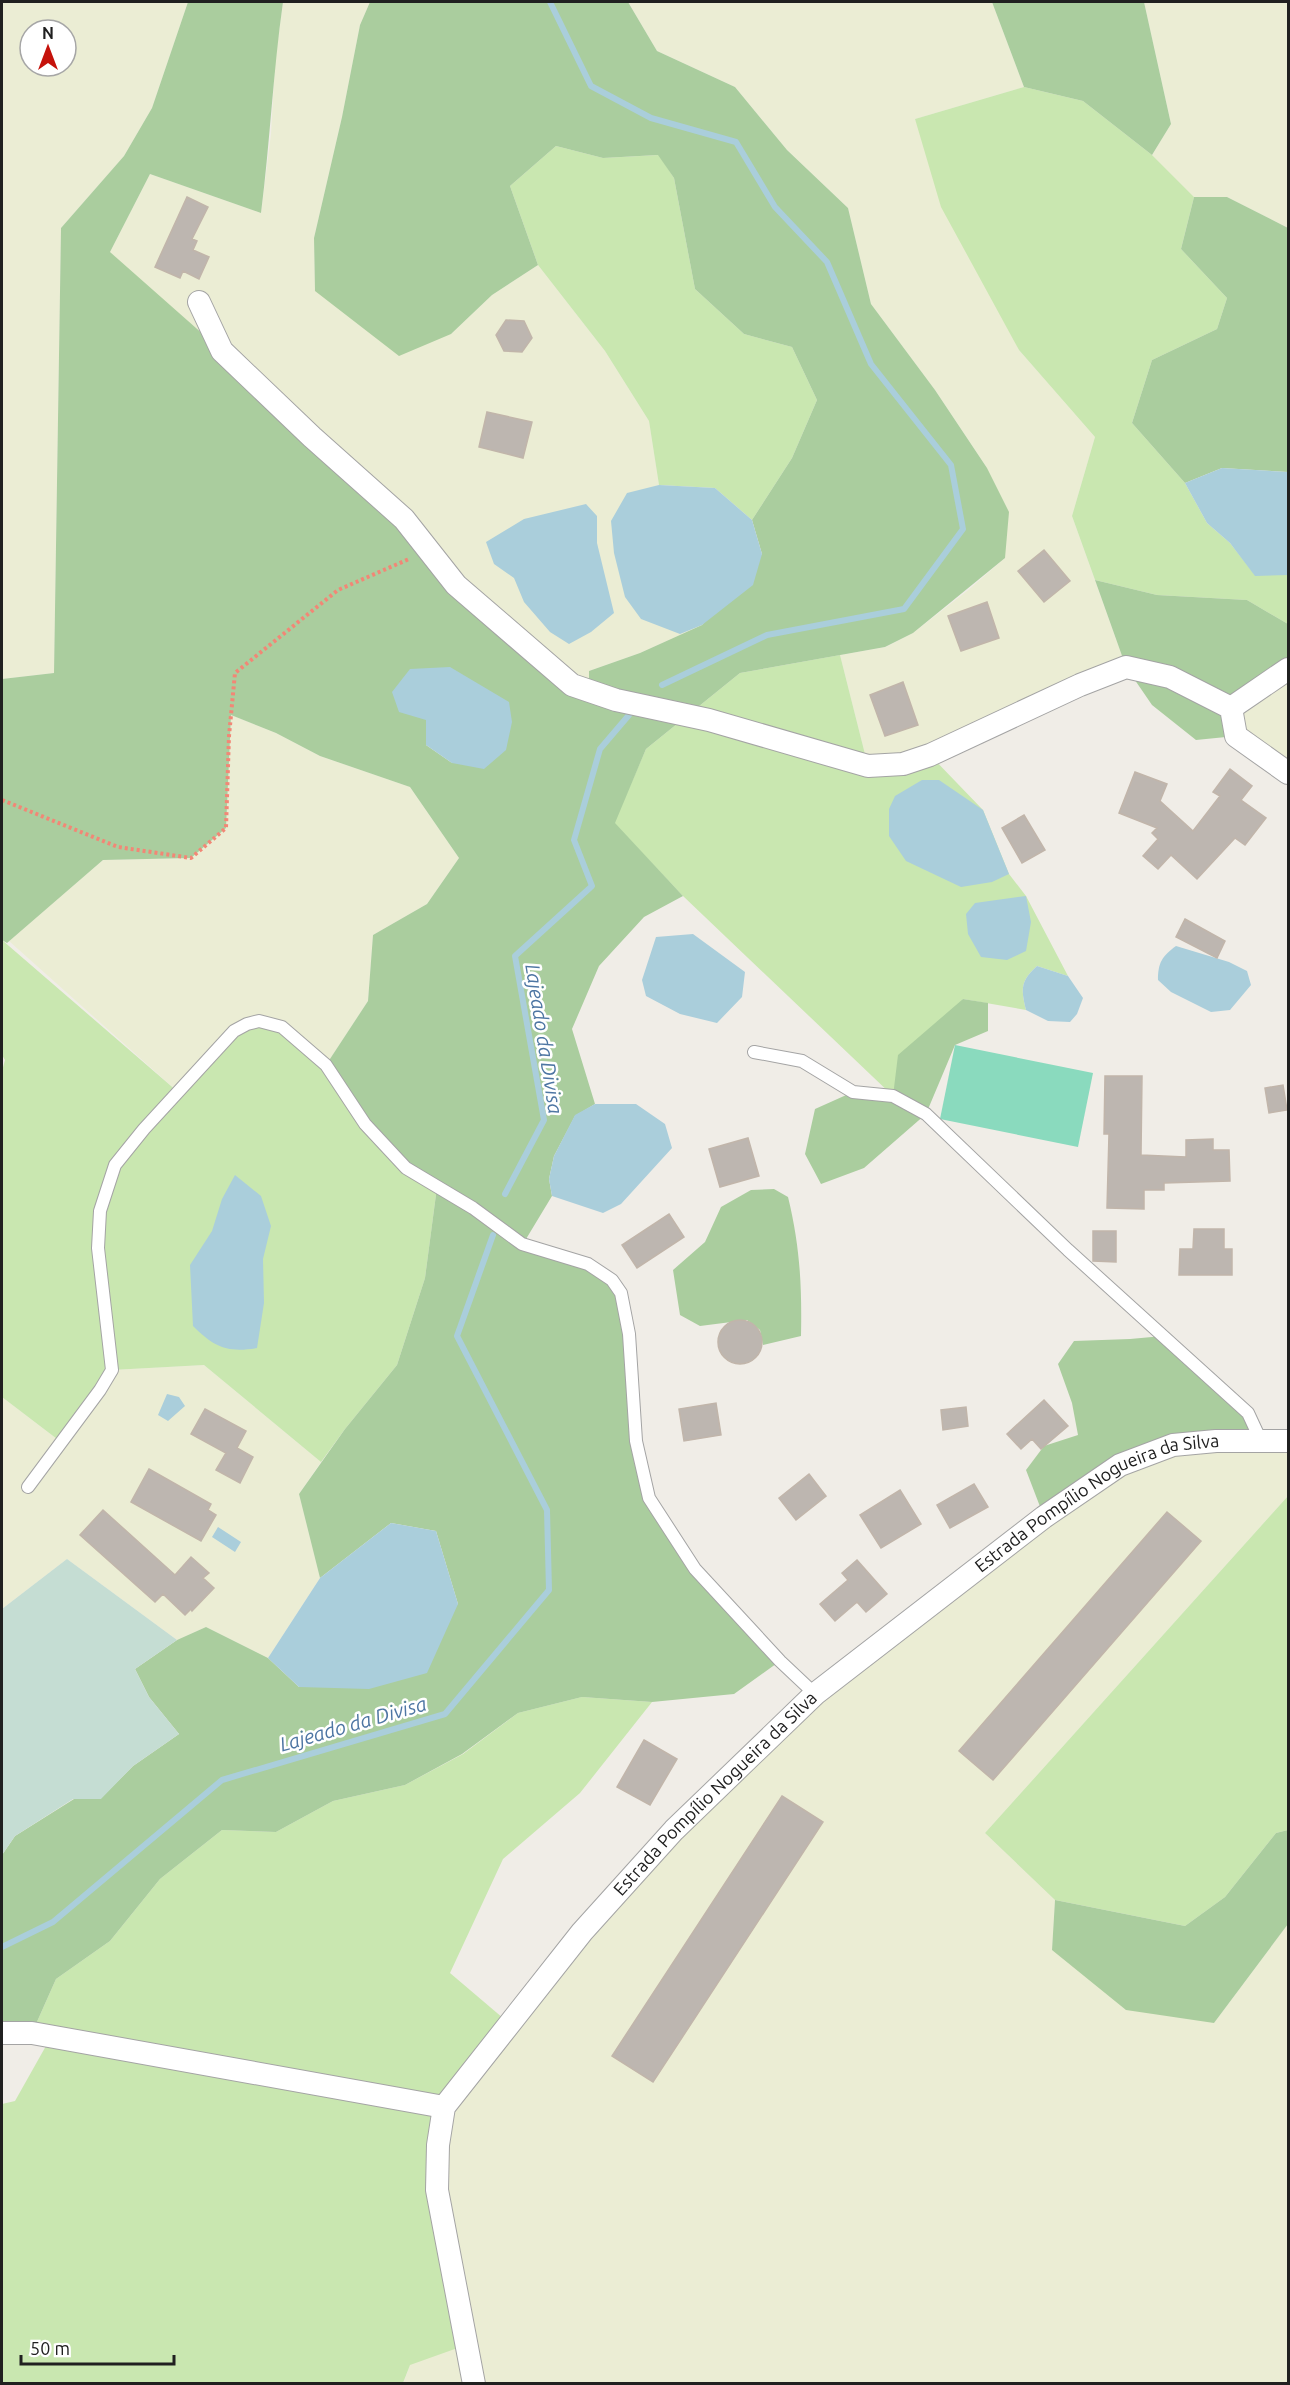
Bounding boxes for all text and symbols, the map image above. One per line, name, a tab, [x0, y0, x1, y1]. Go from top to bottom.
north arrow	[18, 18, 78, 78]
text: N	[42, 24, 54, 42]
water label: Lajeado da Divisa	[521, 962, 568, 1116]
street label: Estrada Pompílio Nogueira da Silva	[971, 1430, 1220, 1576]
street label: Estrada Pompílio Nogueira da Silva	[609, 1687, 820, 1899]
water label: Lajeado da Divisa	[277, 1692, 429, 1755]
scale bar	[21, 2328, 174, 2366]
text: 50 m	[30, 2338, 70, 2358]

